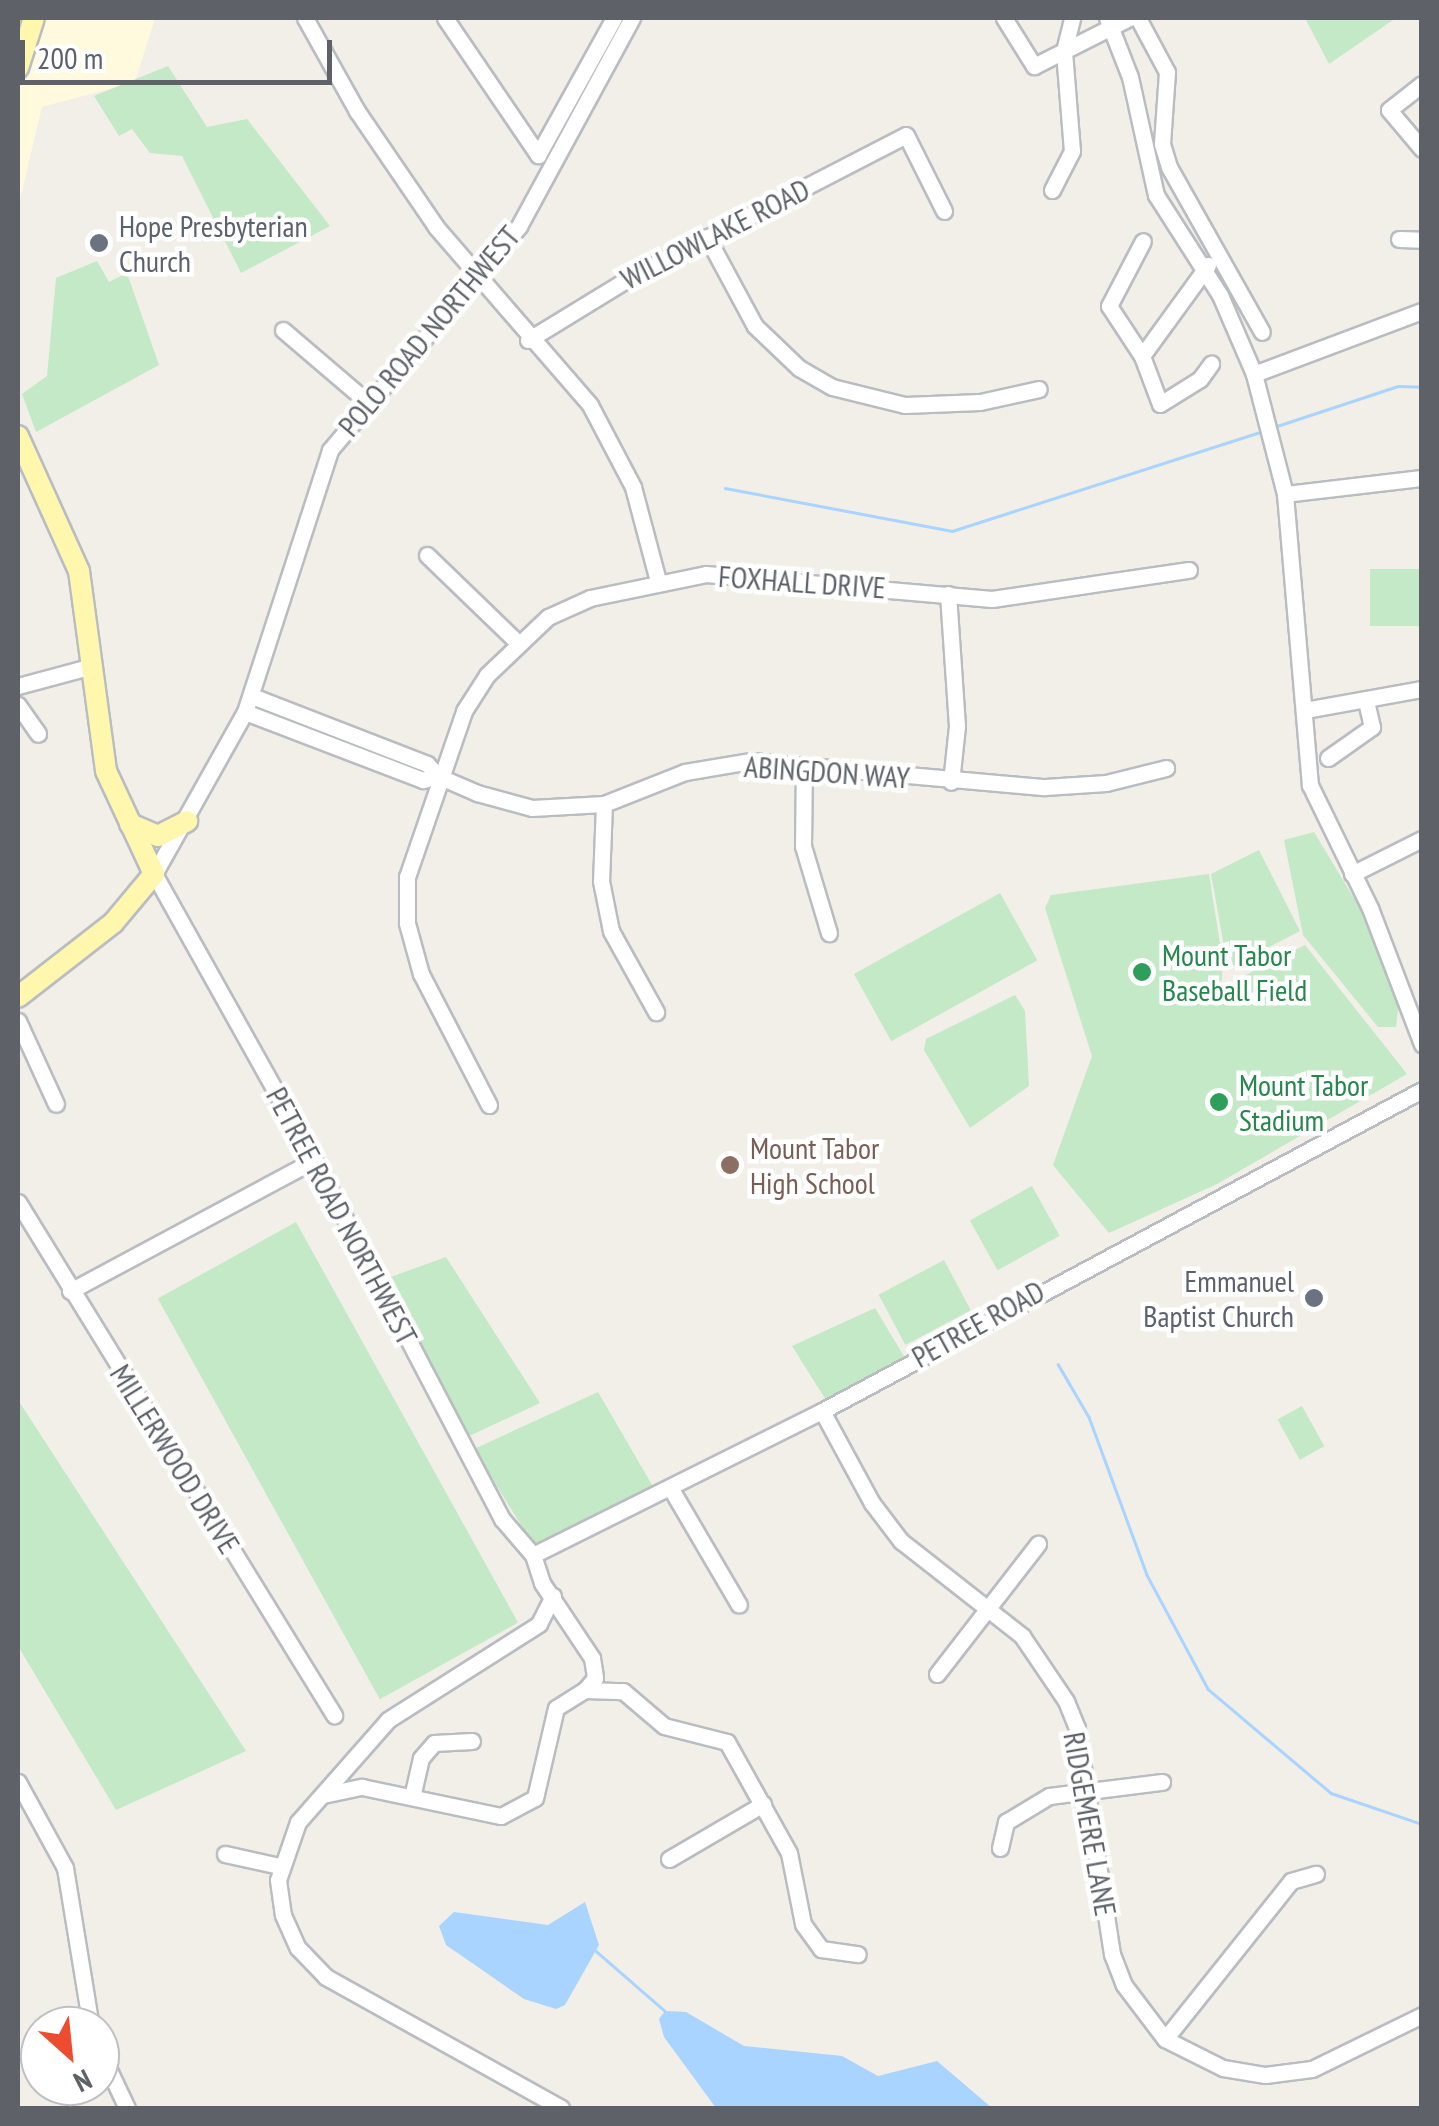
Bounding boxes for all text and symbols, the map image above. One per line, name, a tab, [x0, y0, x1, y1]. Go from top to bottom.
scale bar	[25, 20, 338, 82]
text: 200 m	[37, 38, 103, 77]
street label: WILLOWLAKE ROAD	[615, 171, 815, 297]
place label: Hope Presbyterian Church	[119, 208, 308, 278]
street label: POLO ROAD NORTHWEST	[331, 219, 527, 443]
marker: Hope Presbyterian Church	[88, 232, 110, 254]
street label: FOXHALL DRIVE	[717, 558, 887, 606]
street label: ABINGDON WAY	[743, 748, 911, 796]
place label: Mount Tabor Baseball Field	[1162, 937, 1307, 1008]
marker: Mount Tabor Baseball Field	[1131, 961, 1153, 983]
place label: Mount Tabor Stadium	[1239, 1067, 1369, 1138]
street label: PETREE ROAD NORTHWEST	[259, 1081, 425, 1351]
marker: Mount Tabor Stadium	[1208, 1091, 1230, 1113]
place label: Mount Tabor High School	[750, 1130, 880, 1200]
marker: Mount Tabor High School	[719, 1154, 741, 1176]
place label: Emmanuel Baptist Church	[1143, 1263, 1294, 1334]
street label: PETREE ROAD	[906, 1273, 1050, 1375]
marker: Emmanuel Baptist Church	[1303, 1287, 1325, 1309]
street label: MILLERWOOD DRIVE	[103, 1358, 247, 1560]
street label: RIDGEMERE LANE	[1056, 1729, 1124, 1919]
north arrow	[20, 2006, 120, 2106]
text: N	[68, 2061, 98, 2101]

